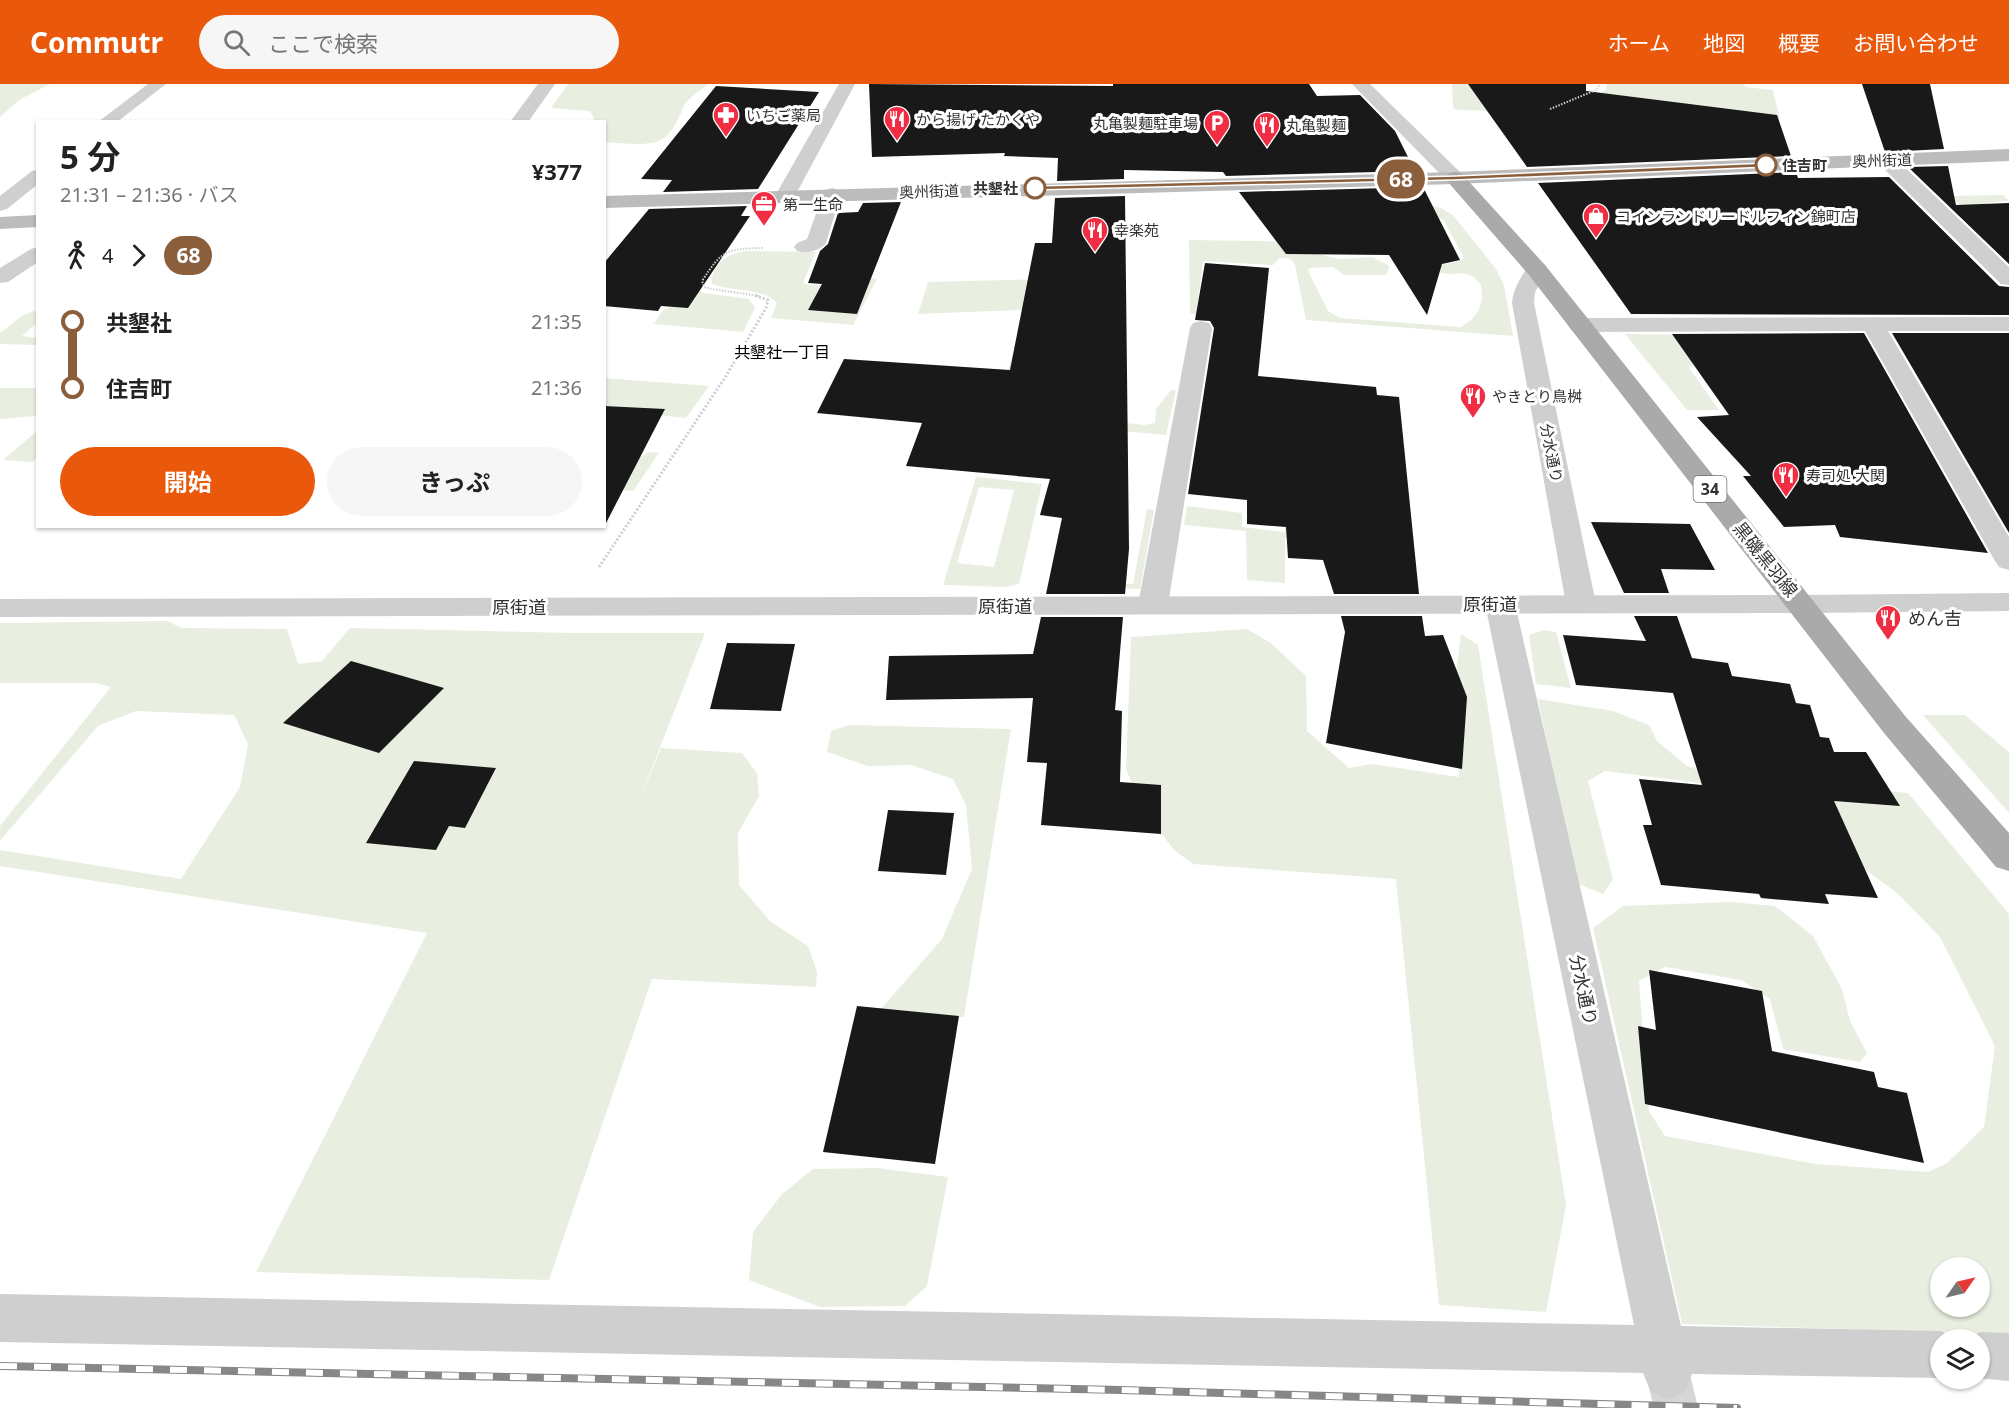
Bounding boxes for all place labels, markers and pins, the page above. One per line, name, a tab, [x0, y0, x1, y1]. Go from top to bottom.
pharmacy icon: いちご薬局	[711, 100, 741, 138]
restaurant icon: から揚げ たかくや	[882, 104, 912, 142]
place label: いちご薬局	[746, 105, 821, 125]
parking icon: 丸亀製麺駐車場	[1202, 108, 1232, 146]
place label: から揚げ たかくや	[916, 109, 1040, 129]
restaurant icon: 丸亀製麺	[1252, 110, 1282, 148]
place label: 丸亀製麺駐車場	[1093, 113, 1198, 133]
place label: 丸亀製麺	[1286, 115, 1346, 135]
marker: 住吉町	[1755, 154, 1777, 176]
place label: 住吉町	[1782, 155, 1827, 175]
marker: 共墾社	[1024, 177, 1046, 199]
place label: 共墾社	[973, 178, 1018, 198]
office icon: 第一生命	[749, 189, 779, 227]
place label: 第一生命	[783, 194, 843, 214]
shop icon: コインランドリードルフィン錦町店	[1581, 201, 1611, 239]
place label: コインランドリードルフィン錦町店	[1616, 206, 1856, 226]
restaurant icon: 幸楽苑	[1080, 215, 1110, 253]
place label: 幸楽苑	[1114, 220, 1159, 240]
restaurant icon: やきとり鳥桝	[1458, 381, 1488, 419]
place label: やきとり鳥桝	[1492, 386, 1582, 406]
restaurant icon: 寿司処 大関	[1771, 460, 1801, 498]
place label: 寿司処 大関	[1806, 465, 1885, 485]
restaurant icon: めん吉	[1873, 603, 1903, 641]
place label: めん吉	[1908, 606, 1962, 630]

